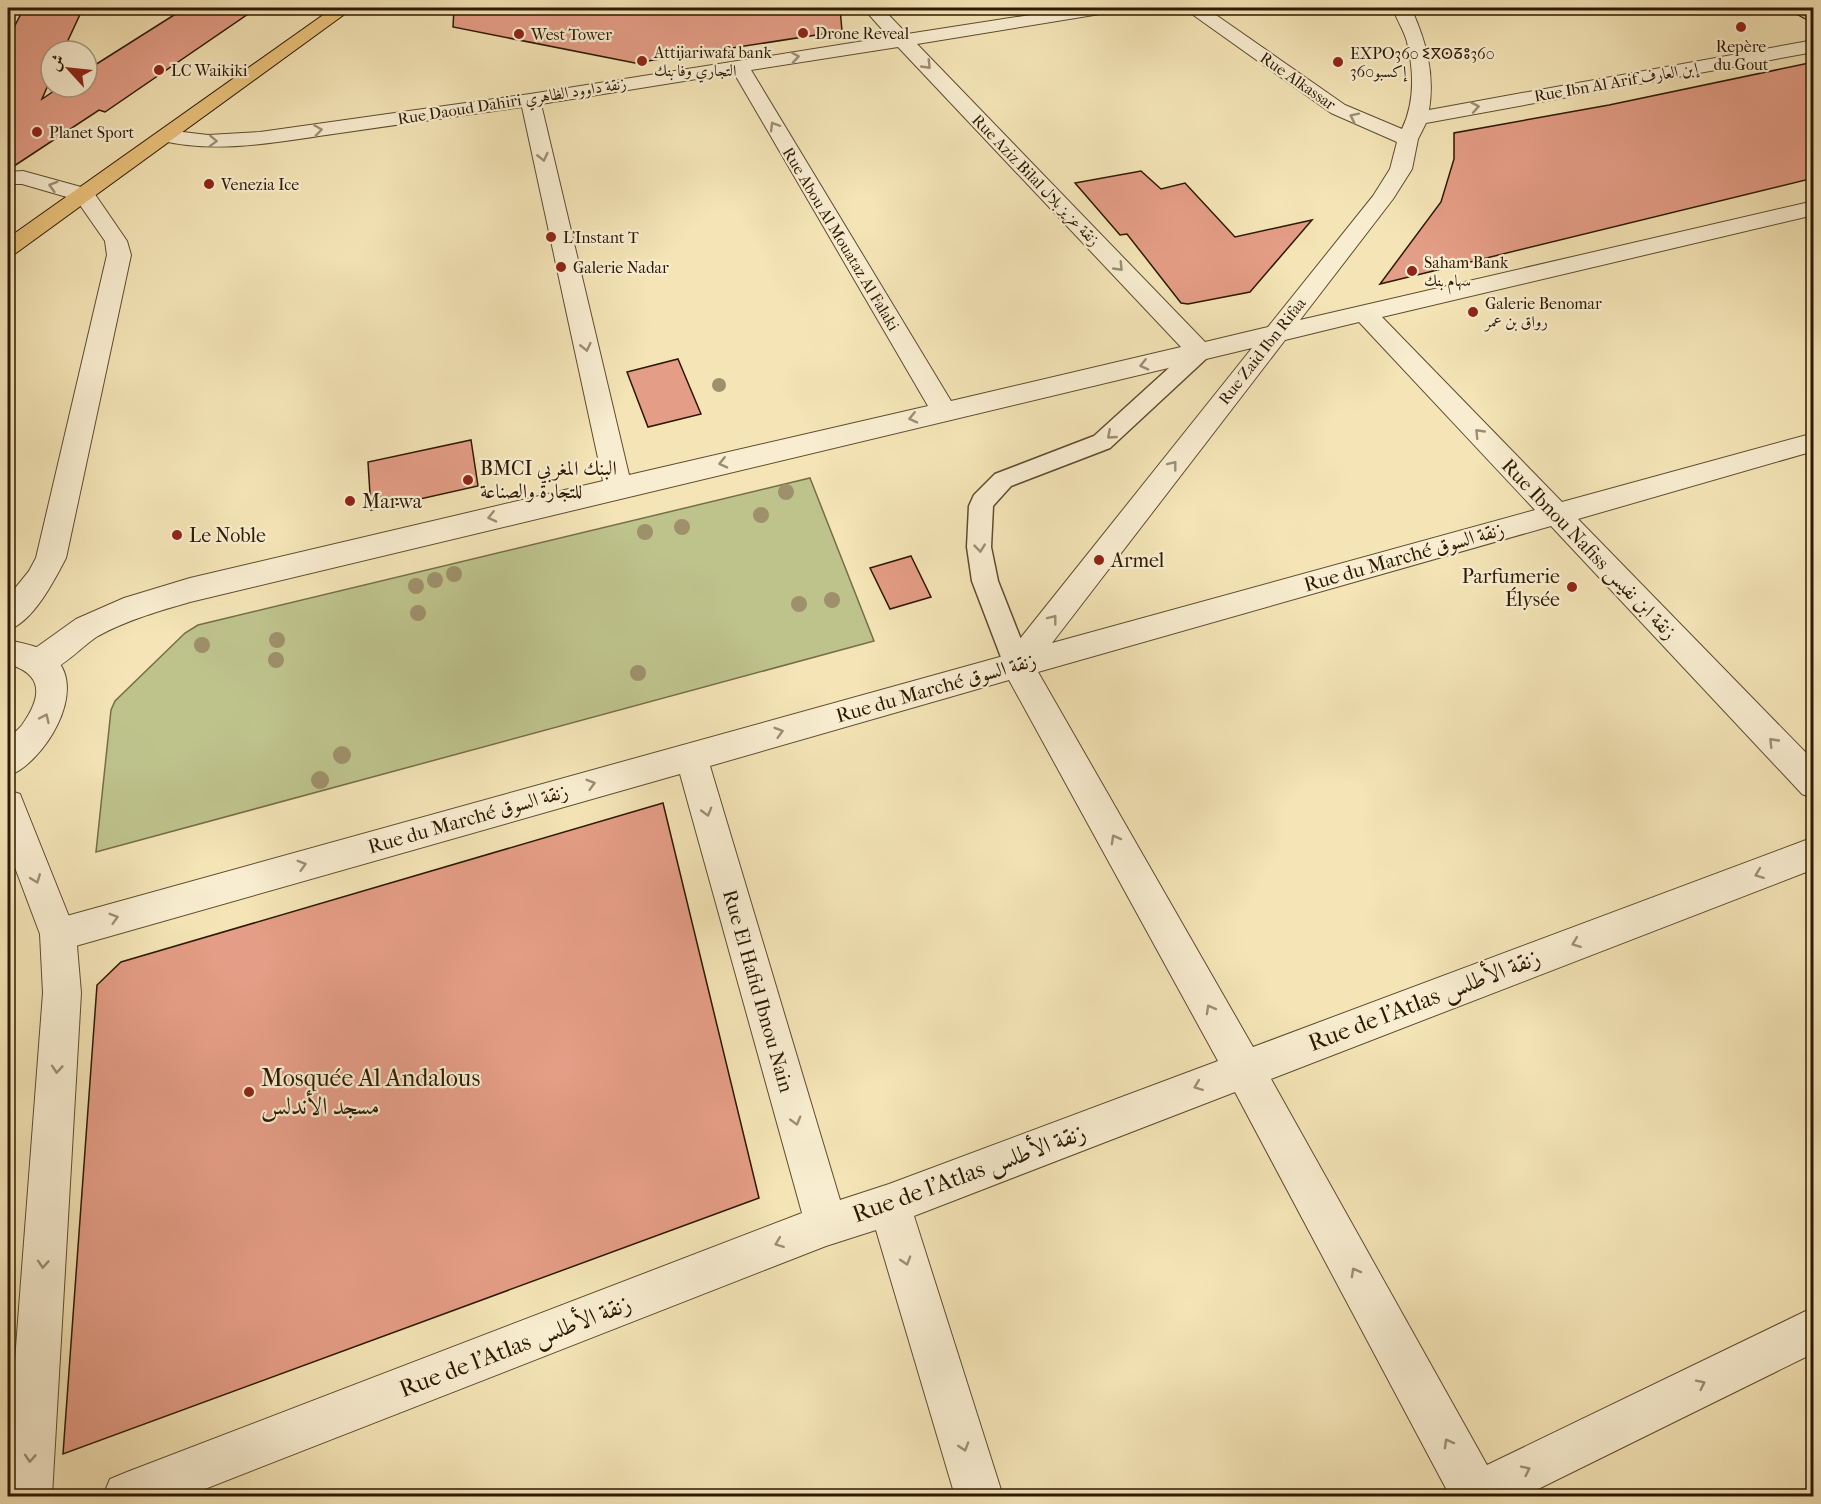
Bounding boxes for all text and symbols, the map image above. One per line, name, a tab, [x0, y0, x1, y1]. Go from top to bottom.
marker: Repère du Gout	[1734, 20, 1748, 34]
place label: Drone Reveal	[815, 24, 910, 43]
place label: West Tower	[530, 25, 612, 44]
marker: Drone Reveal	[796, 26, 810, 40]
marker: West Tower	[512, 27, 526, 41]
place label: Repère du Gout	[1713, 37, 1769, 74]
north arrow	[39, 39, 99, 99]
place label: Attijariwafa bank التجاري وفا بنك	[653, 43, 772, 83]
place label: EXPO360 ⵉⴳⵙⵒⵓ360 إكسبو360	[1350, 44, 1495, 82]
street label: Rue Alkassar	[1256, 48, 1340, 114]
text: ش	[44, 51, 68, 74]
one-way arrow	[790, 52, 800, 64]
marker: Attijariwafa bank التجاري وفا بنك	[635, 54, 649, 68]
marker: EXPO360 ⵉⴳⵙⵒⵓ360 إكسبو360	[1331, 55, 1345, 69]
one-way arrow	[920, 58, 931, 68]
street label: Rue Ibn Al Arif إبن العارف	[1533, 58, 1701, 107]
place label: LC Waikiki	[171, 61, 248, 80]
marker: LC Waikiki	[152, 63, 166, 77]
street label: Rue Daoud Dahiri زنقة داوود الظاهري	[396, 74, 628, 131]
one-way arrow	[1470, 101, 1480, 114]
street label: Rue Aziz Bilal زنقة عزيز بلال	[967, 110, 1104, 251]
one-way arrow	[1350, 113, 1361, 124]
one-way arrow	[770, 122, 782, 132]
place label: Planet Sport	[49, 123, 135, 142]
one-way arrow	[313, 124, 323, 136]
marker: Planet Sport	[30, 125, 44, 139]
one-way arrow	[208, 135, 217, 147]
street label: Rue Abou Al Mouataz Al Falaki	[779, 144, 903, 334]
one-way arrow	[536, 151, 549, 161]
place label: Venezia Ice	[220, 175, 299, 194]
marker: Venezia Ice	[202, 177, 216, 191]
one-way arrow	[48, 181, 59, 193]
place label: L'Instant T	[563, 228, 639, 247]
marker: L'Instant T	[544, 230, 558, 244]
place label: Saham Bank سهام بنك	[1424, 253, 1509, 295]
place label: Galerie Nadar	[573, 258, 669, 277]
marker: Galerie Nadar	[554, 260, 568, 274]
one-way arrow	[1112, 261, 1123, 271]
marker: Saham Bank سهام بنك	[1405, 264, 1419, 278]
street label: Rue Zaid Ibn Rifaa	[1214, 293, 1310, 408]
place label: Galerie Benomar رواق بن عمر	[1483, 294, 1602, 332]
marker: Galerie Benomar رواق بن عمر	[1466, 305, 1480, 319]
one-way arrow	[579, 341, 592, 351]
one-way arrow	[1139, 358, 1149, 371]
one-way arrow	[908, 411, 918, 424]
one-way arrow	[1107, 428, 1118, 439]
one-way arrow	[1475, 430, 1486, 440]
street label: Rue Ibnou Nafiss زنقة ابن نفيس	[1495, 454, 1681, 645]
one-way arrow	[718, 455, 728, 468]
place label: BMCI البنك المغربي للتجارة والصناعة	[480, 457, 617, 503]
one-way arrow	[1165, 461, 1176, 472]
marker: BMCI البنك المغربي للتجارة والصناعة	[461, 473, 475, 487]
place label: Marwa	[362, 490, 423, 513]
marker: Marwa	[343, 494, 357, 508]
one-way arrow	[487, 509, 497, 522]
street label: Rue du Marché زنقة السوق	[1301, 517, 1507, 598]
place label: Le Noble	[189, 524, 266, 547]
marker: Le Noble	[170, 528, 184, 542]
one-way arrow	[973, 543, 986, 553]
place label: Armel	[1110, 549, 1165, 572]
marker: Armel	[1092, 553, 1106, 567]
place label: Parfumerie Élysée	[1462, 565, 1560, 611]
marker: Parfumerie Élysée	[1565, 580, 1579, 594]
one-way arrow	[1046, 615, 1057, 626]
street label: Rue du Marché زنقة السوق	[833, 648, 1039, 729]
one-way arrow	[37, 714, 49, 725]
one-way arrow	[773, 726, 783, 739]
one-way arrow	[1769, 738, 1780, 748]
street label: Rue du Marché زنقة السوق	[365, 779, 571, 860]
one-way arrow	[585, 779, 596, 791]
one-way arrow	[700, 806, 712, 817]
one-way arrow	[1111, 834, 1122, 845]
one-way arrow	[296, 860, 307, 872]
one-way arrow	[1754, 866, 1765, 879]
one-way arrow	[29, 873, 42, 883]
street label: Rue El Hafid Ibnou Nain	[718, 887, 798, 1095]
one-way arrow	[109, 912, 119, 925]
one-way arrow	[1572, 935, 1582, 948]
street label: Rue de l'Atlas زنقة الأطلس	[1303, 941, 1545, 1059]
one-way arrow	[1206, 1005, 1217, 1015]
place label: Mosquée Al Andalous مسجد الأندلس	[261, 1064, 480, 1122]
one-way arrow	[50, 1065, 63, 1074]
one-way arrow	[1193, 1079, 1204, 1092]
marker: Mosquée Al Andalous مسجد الأندلس	[242, 1085, 256, 1099]
one-way arrow	[789, 1115, 801, 1126]
street label: Rue de l'Atlas زنقة الأطلس	[848, 1116, 1090, 1230]
one-way arrow	[775, 1236, 785, 1249]
one-way arrow	[899, 1255, 911, 1266]
one-way arrow	[37, 1259, 50, 1268]
one-way arrow	[1351, 1267, 1362, 1278]
street label: Rue de l'Atlas زنقة الأطلس	[394, 1287, 636, 1405]
one-way arrow	[1695, 1380, 1705, 1391]
one-way arrow	[1444, 1438, 1455, 1449]
one-way arrow	[957, 1441, 969, 1452]
one-way arrow	[24, 1454, 37, 1463]
one-way arrow	[1519, 1465, 1530, 1477]

